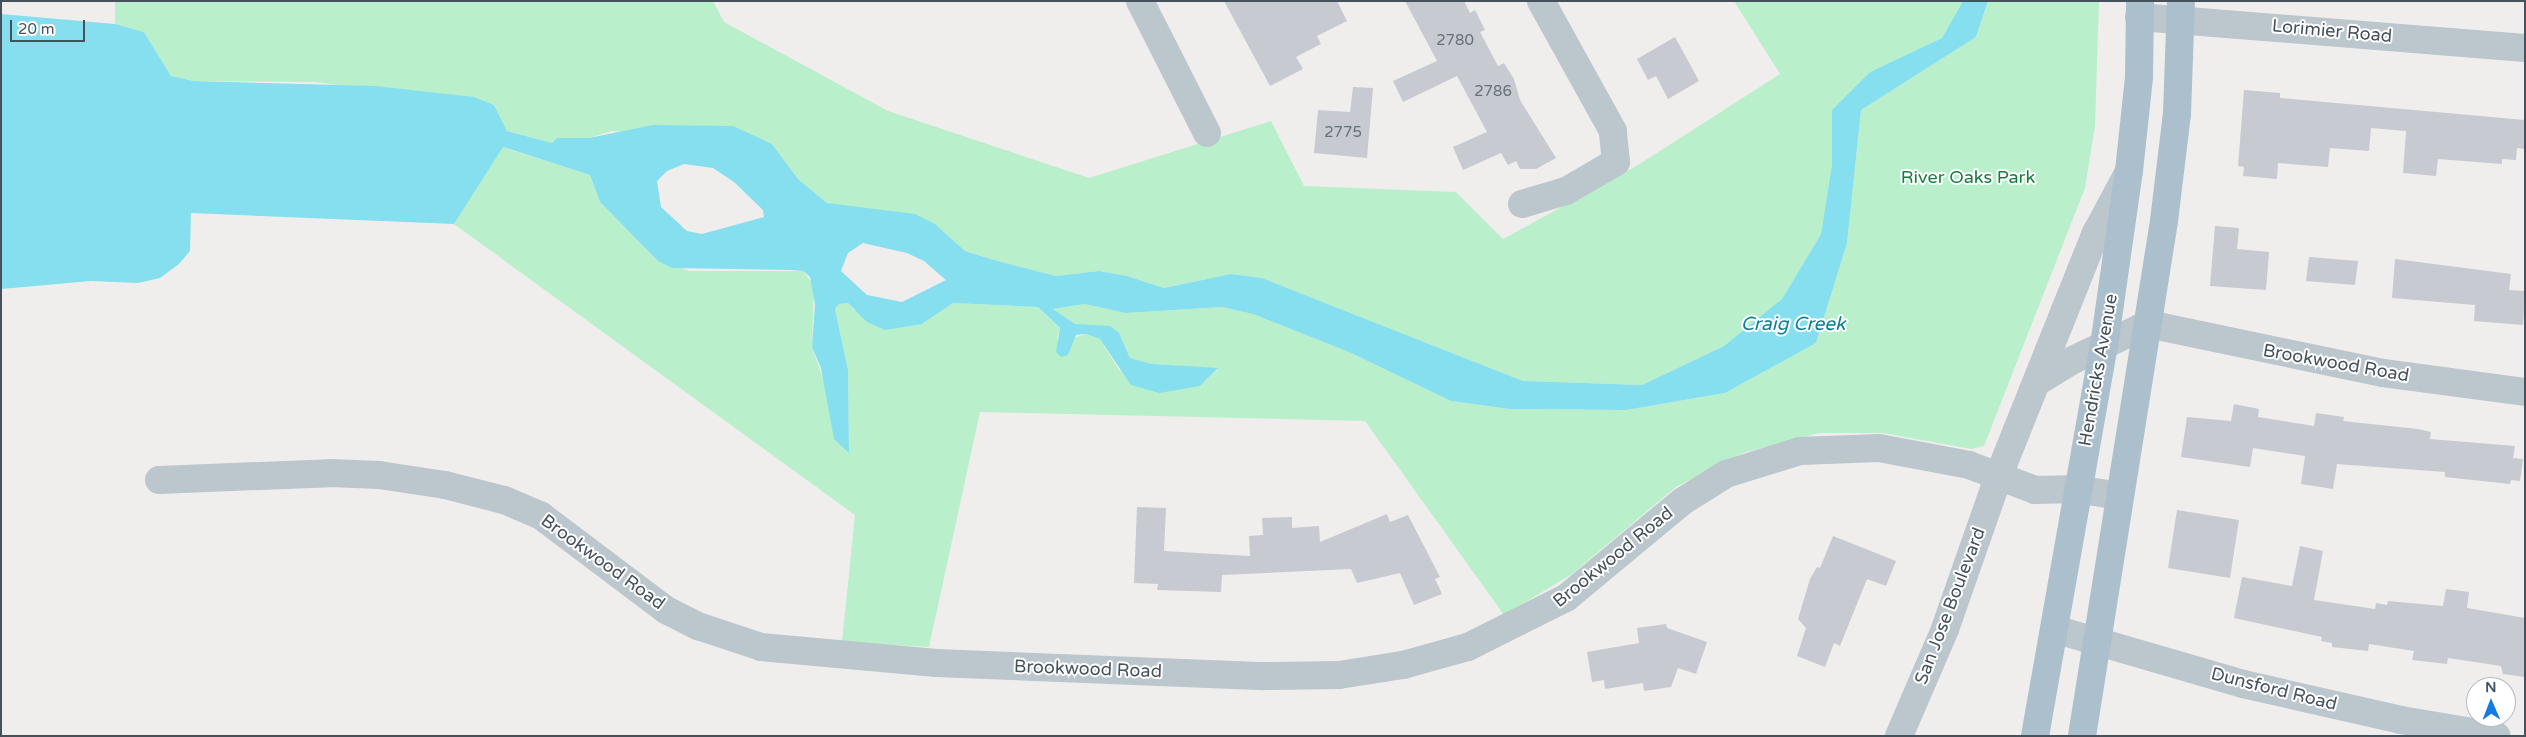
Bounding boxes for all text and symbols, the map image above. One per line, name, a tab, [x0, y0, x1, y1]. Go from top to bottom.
scale bar	[12, 10, 88, 42]
street label: Lorimier Road	[2271, 15, 2393, 47]
text: 20 m	[18, 20, 55, 38]
house number: 2780	[1436, 32, 1474, 50]
house number: 2786	[1474, 83, 1512, 101]
house number: 2775	[1324, 124, 1362, 142]
park label: River Oaks Park	[1901, 166, 2035, 188]
street label: Hendricks Avenue	[2074, 292, 2122, 448]
water label: Craig Creek	[1741, 314, 1845, 336]
street label: Brookwood Road	[2261, 340, 2411, 386]
street label: Brookwood Road	[1549, 502, 1677, 612]
street label: Brookwood Road	[537, 510, 669, 614]
street label: San Jose Boulevard	[1910, 525, 1990, 687]
street label: Brookwood Road	[1014, 656, 1162, 682]
street label: Dunsford Road	[2209, 663, 2339, 715]
north arrow	[2466, 677, 2516, 727]
text: N	[2485, 679, 2497, 696]

